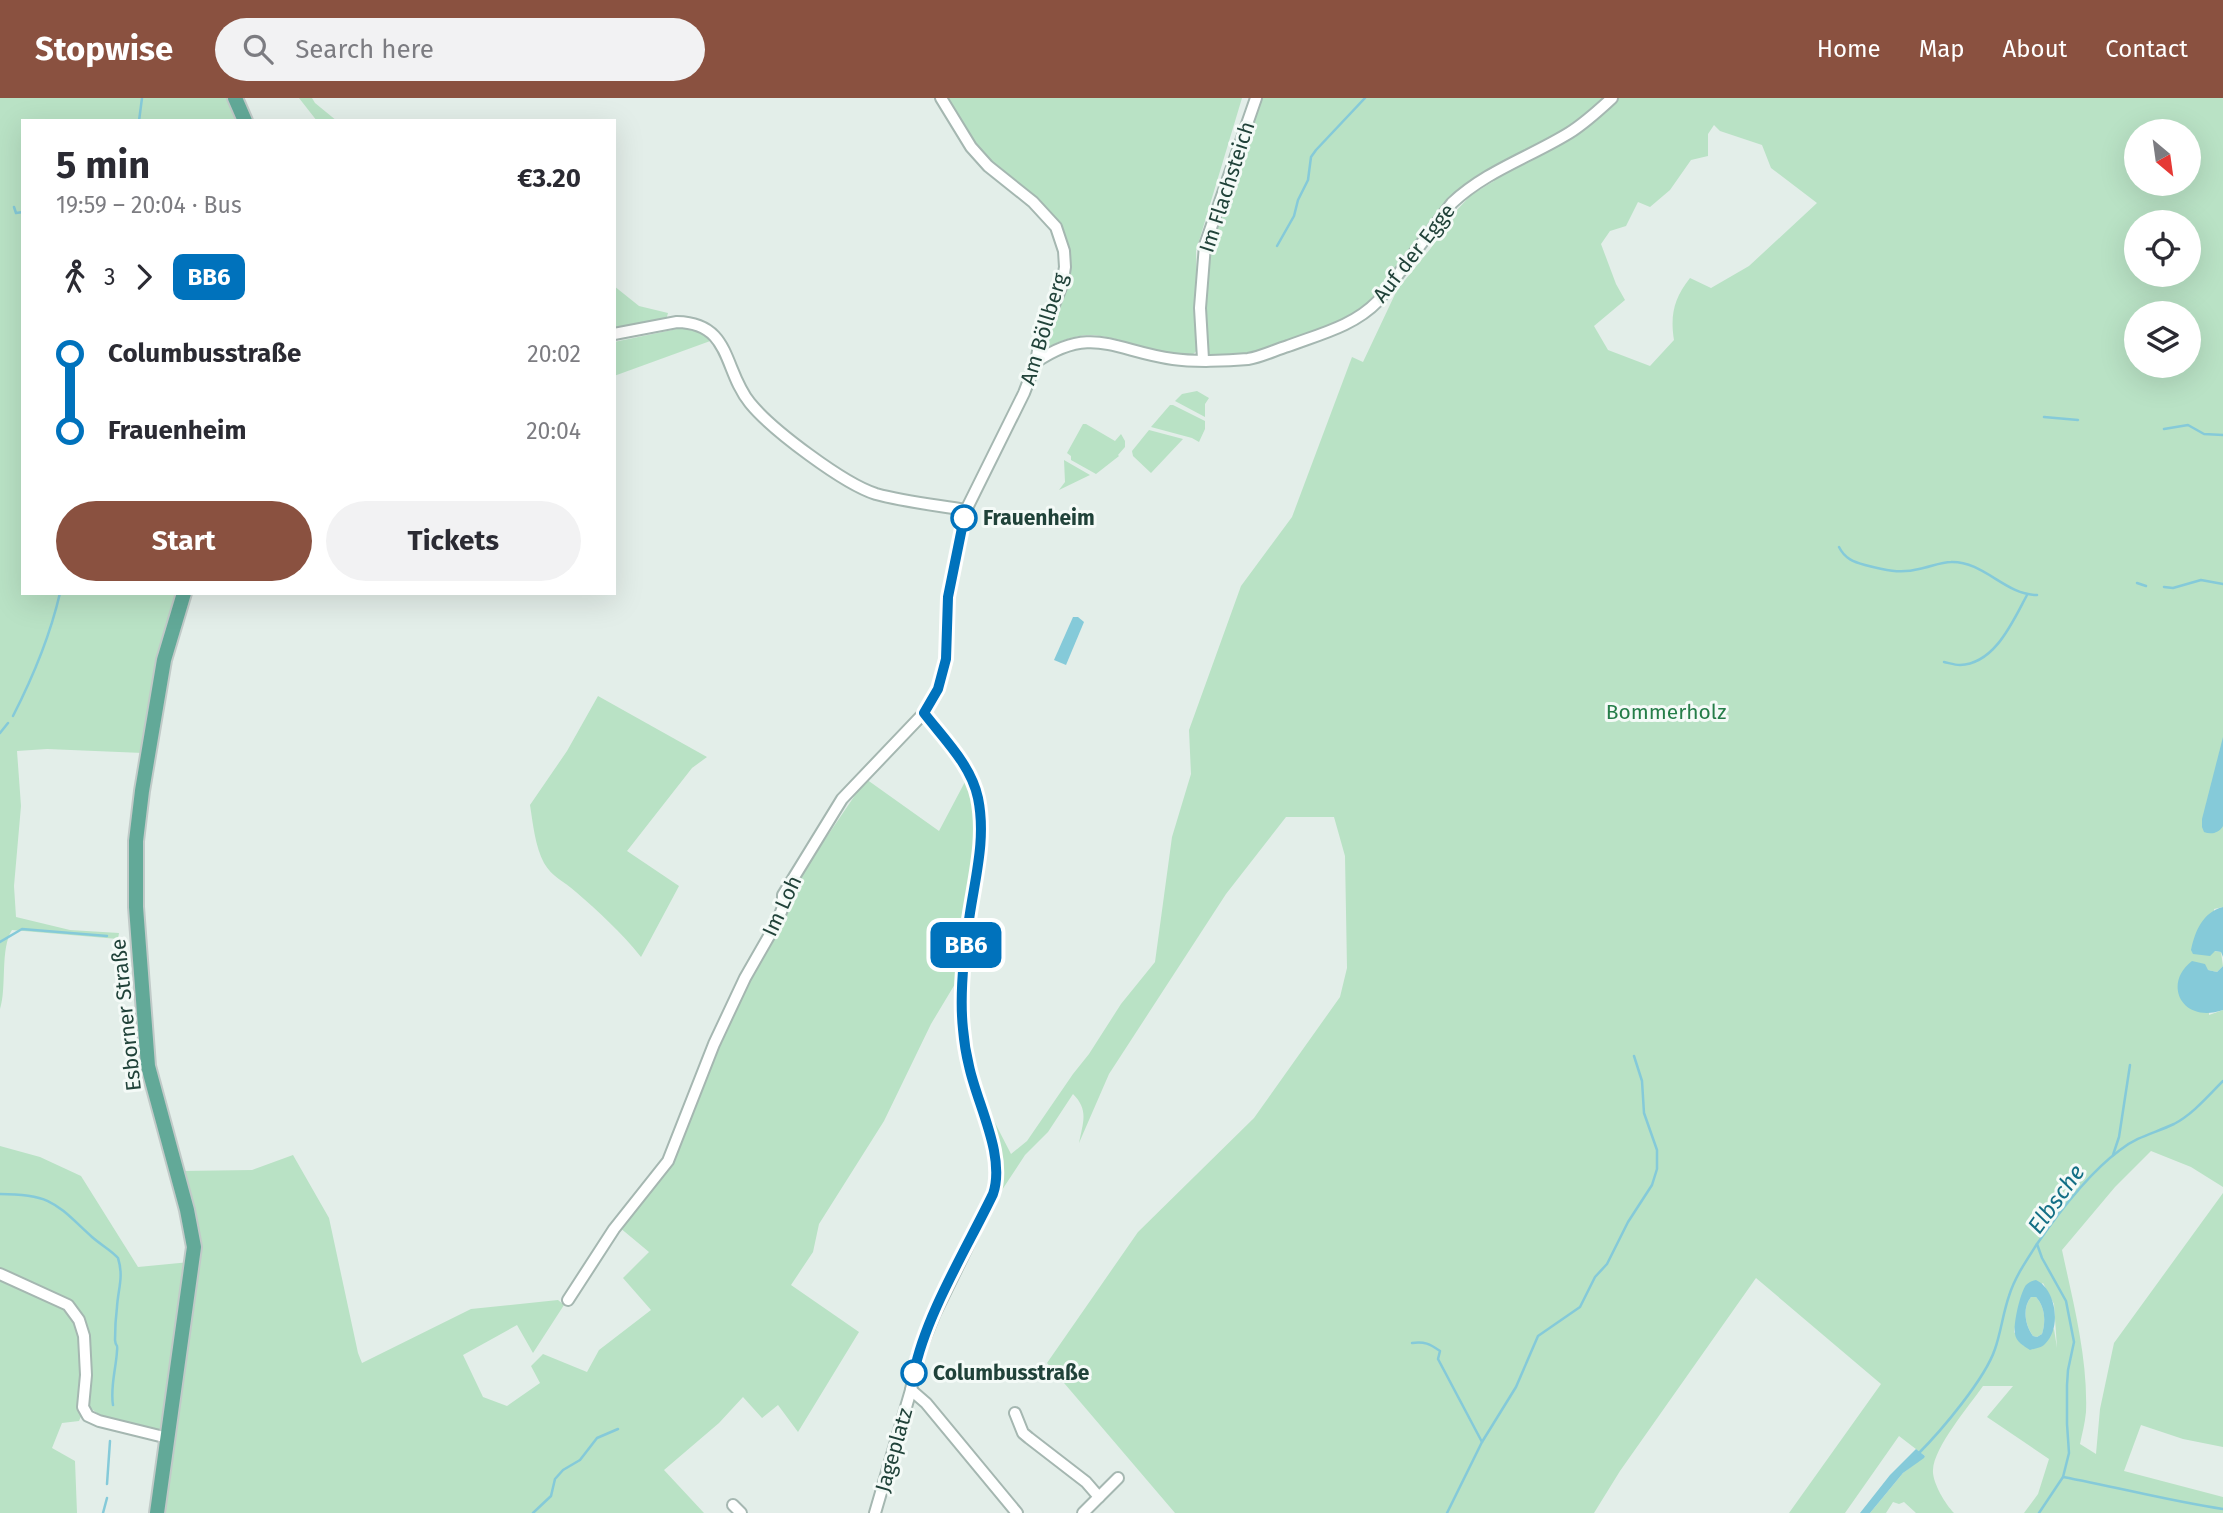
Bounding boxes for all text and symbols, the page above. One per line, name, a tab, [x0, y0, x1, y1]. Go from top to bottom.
search box	[215, 18, 705, 81]
text: Stopwise	[35, 29, 173, 69]
icon: search	[239, 30, 277, 68]
text: Search here	[295, 34, 434, 65]
text: Home	[1817, 35, 1881, 63]
text: Map	[1919, 35, 1965, 63]
text: About	[2003, 35, 2067, 63]
text: Contact	[2105, 35, 2188, 63]
street label: Im Flachsteich	[1194, 118, 1260, 256]
north arrow	[2124, 119, 2202, 196]
map controls	[2124, 119, 2201, 378]
text: 5 min	[56, 142, 150, 188]
text: €3.20	[517, 163, 581, 194]
text: 19:59 – 20:04 · Bus	[56, 191, 242, 219]
street label: Auf der Egge	[1367, 198, 1461, 308]
button: locate	[2124, 210, 2201, 287]
icon: walk	[56, 258, 94, 296]
icon: forward	[125, 258, 163, 296]
text: 3	[104, 263, 115, 291]
text: BB6	[187, 263, 231, 291]
street label: Am Böllberg	[1015, 270, 1073, 388]
button: layers	[2124, 301, 2201, 378]
text: Columbusstraße	[108, 338, 301, 369]
text: 20:02	[527, 340, 581, 368]
text: Frauenheim	[108, 415, 246, 446]
text: 20:04	[526, 417, 581, 445]
button: Start	[56, 501, 312, 581]
button: Tickets	[326, 501, 581, 581]
marker: Frauenheim	[951, 505, 977, 531]
place label: Frauenheim	[983, 505, 1095, 531]
park label: Bommerholz	[1606, 699, 1726, 725]
street label: Im Loh	[757, 871, 807, 941]
line badge: BB6	[926, 922, 1006, 968]
text: BB6	[944, 931, 988, 959]
street label: Esborner Straße	[105, 938, 147, 1092]
water label: Elbsche	[2022, 1159, 2091, 1239]
marker: Columbusstraße	[901, 1360, 927, 1386]
place label: Columbusstraße	[933, 1360, 1090, 1386]
street label: Jageplatz	[870, 1405, 918, 1495]

